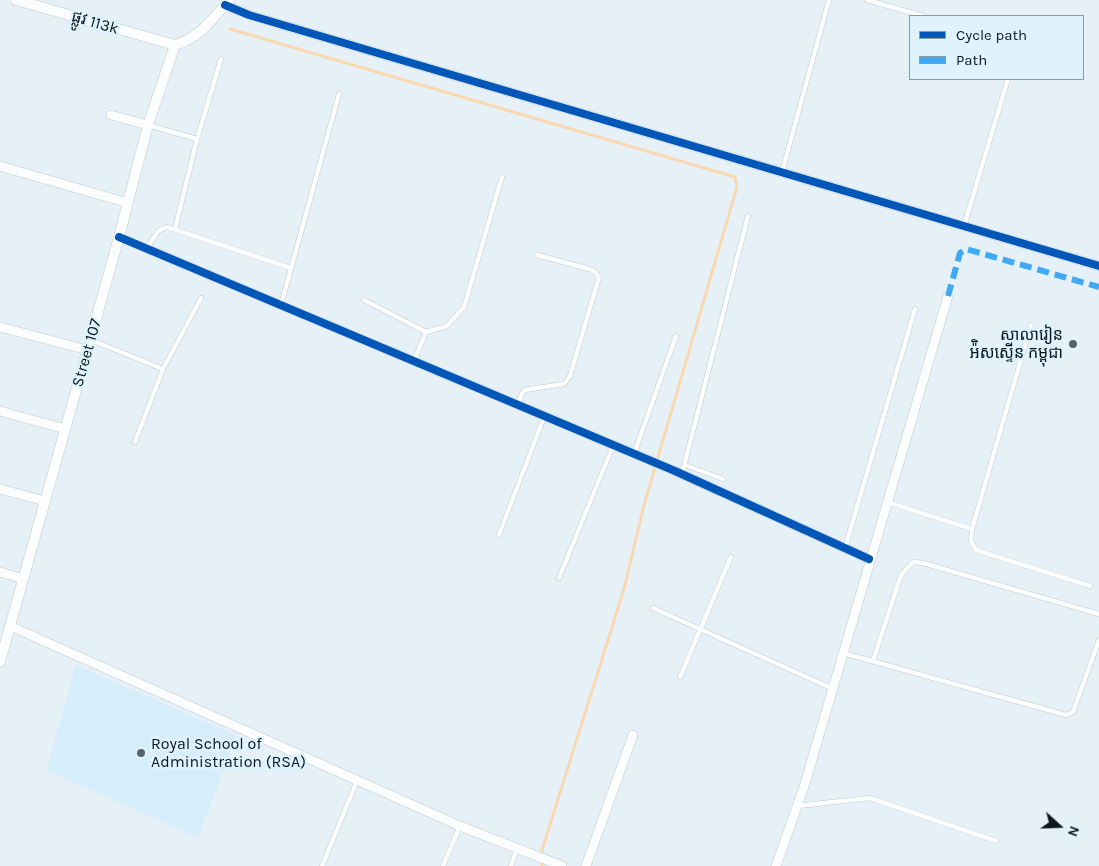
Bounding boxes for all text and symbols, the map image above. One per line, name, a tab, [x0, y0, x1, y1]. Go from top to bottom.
street label: ផ្លូវ 113k	[69, 7, 121, 39]
legend	[909, 15, 1084, 80]
text: Cycle path	[956, 26, 1027, 44]
text: Path	[956, 51, 987, 69]
street label: Street 107	[68, 317, 106, 389]
place label: សាលារៀន អ៉ិសស្ទើន កម្ពុជា	[969, 325, 1063, 363]
marker: សាលារៀន អ៉ិសស្ទើន កម្ពុជា	[1067, 338, 1079, 350]
place label: Royal School of Administration (RSA)	[151, 734, 306, 772]
marker: Royal School of Administration (RSA)	[135, 747, 147, 759]
north arrow	[1034, 801, 1084, 851]
text: N	[1064, 824, 1083, 839]

